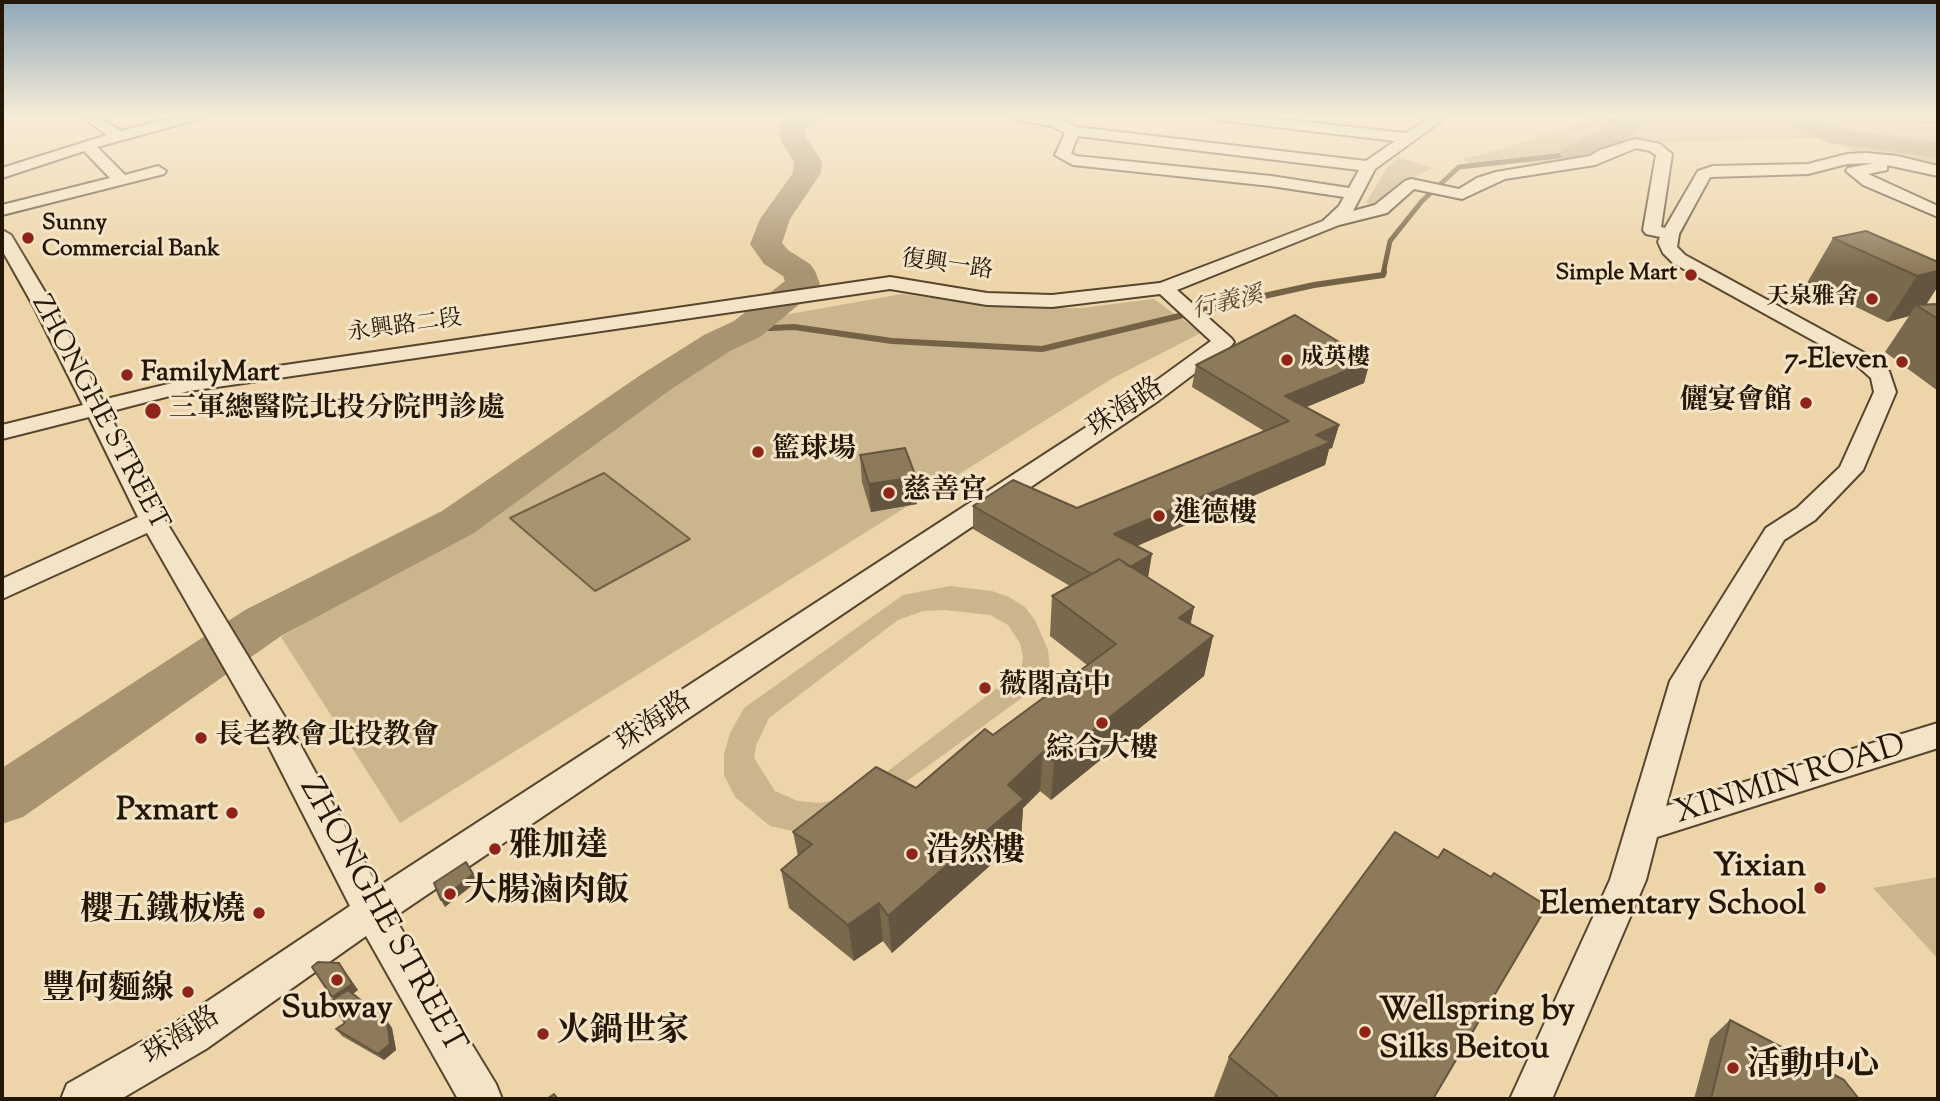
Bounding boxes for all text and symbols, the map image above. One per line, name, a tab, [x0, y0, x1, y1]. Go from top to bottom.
place label: Sunny Commercial Bank	[42, 211, 220, 265]
marker: Sunny Commercial Bank	[20, 230, 36, 246]
street label: 復興一路	[900, 247, 994, 287]
place label: Simple Mart	[1556, 261, 1677, 289]
marker: Simple Mart	[1683, 267, 1699, 283]
water label: 行義溪	[1190, 283, 1266, 327]
place label: 天泉雅舍	[1766, 285, 1858, 313]
street label: ZHONGHE STREET	[22, 291, 174, 537]
marker: 天泉雅舍	[1864, 291, 1880, 307]
street label: 永興路二段	[346, 306, 464, 350]
place label: 7-Eleven	[1784, 345, 1888, 379]
place label: 成英樓	[1301, 346, 1370, 374]
marker: 成英樓	[1279, 352, 1295, 368]
marker: 7-Eleven	[1894, 354, 1910, 370]
place label: FamilyMart	[141, 358, 279, 392]
marker: FamilyMart	[119, 367, 135, 383]
street label: 珠海路	[1083, 373, 1171, 447]
place label: 儷宴會館	[1680, 386, 1792, 420]
place label: 三軍總醫院北投分院門診處	[169, 394, 505, 428]
marker: 儷宴會館	[1798, 395, 1814, 411]
marker: 三軍總醫院北投分院門診處	[143, 401, 163, 421]
place label: 籃球場	[772, 435, 856, 469]
marker: 籃球場	[750, 444, 766, 460]
place label: 慈善宮	[903, 476, 987, 510]
marker: 慈善宮	[881, 485, 897, 501]
place label: 進德樓	[1173, 499, 1257, 533]
marker: 進德樓	[1151, 508, 1167, 524]
place label: 薇閣高中	[999, 671, 1111, 705]
marker: 薇閣高中	[977, 680, 993, 696]
street label: 珠海路	[611, 687, 699, 761]
marker: 綜合大樓	[1094, 715, 1110, 731]
place label: 長老教會北投教會	[215, 721, 439, 755]
street label: XINMIN ROAD	[1671, 728, 1911, 836]
marker: 長老教會北投教會	[193, 730, 209, 746]
place label: 綜合大樓	[1046, 734, 1158, 768]
street label: ZHONGHE STREET	[288, 773, 472, 1061]
place label: Pxmart	[116, 793, 218, 833]
marker: Pxmart	[224, 805, 240, 821]
place label: 雅加達	[509, 829, 608, 869]
place label: 浩然樓	[926, 834, 1025, 874]
marker: 雅加達	[487, 841, 503, 857]
marker: 浩然樓	[904, 846, 920, 862]
place label: Yixian Elementary School	[1540, 849, 1806, 927]
place label: 大腸滷肉飯	[464, 874, 629, 914]
marker: Yixian Elementary School	[1812, 880, 1828, 896]
marker: 大腸滷肉飯	[442, 886, 458, 902]
place label: 櫻五鐵板燒	[80, 893, 245, 933]
marker: 櫻五鐵板燒	[251, 905, 267, 921]
place label: 豐何麵線	[42, 972, 174, 1012]
marker: Subway	[329, 972, 345, 988]
marker: 豐何麵線	[180, 984, 196, 1000]
place label: Subway	[281, 991, 393, 1031]
place label: Wellspring by Silks Beitou	[1379, 993, 1575, 1071]
street label: 珠海路	[138, 1001, 228, 1075]
place label: 火鍋世家	[557, 1014, 689, 1054]
marker: Wellspring by Silks Beitou	[1357, 1024, 1373, 1040]
marker: 火鍋世家	[535, 1026, 551, 1042]
place label: 活動中心	[1747, 1048, 1879, 1088]
marker: 活動中心	[1725, 1060, 1741, 1076]

